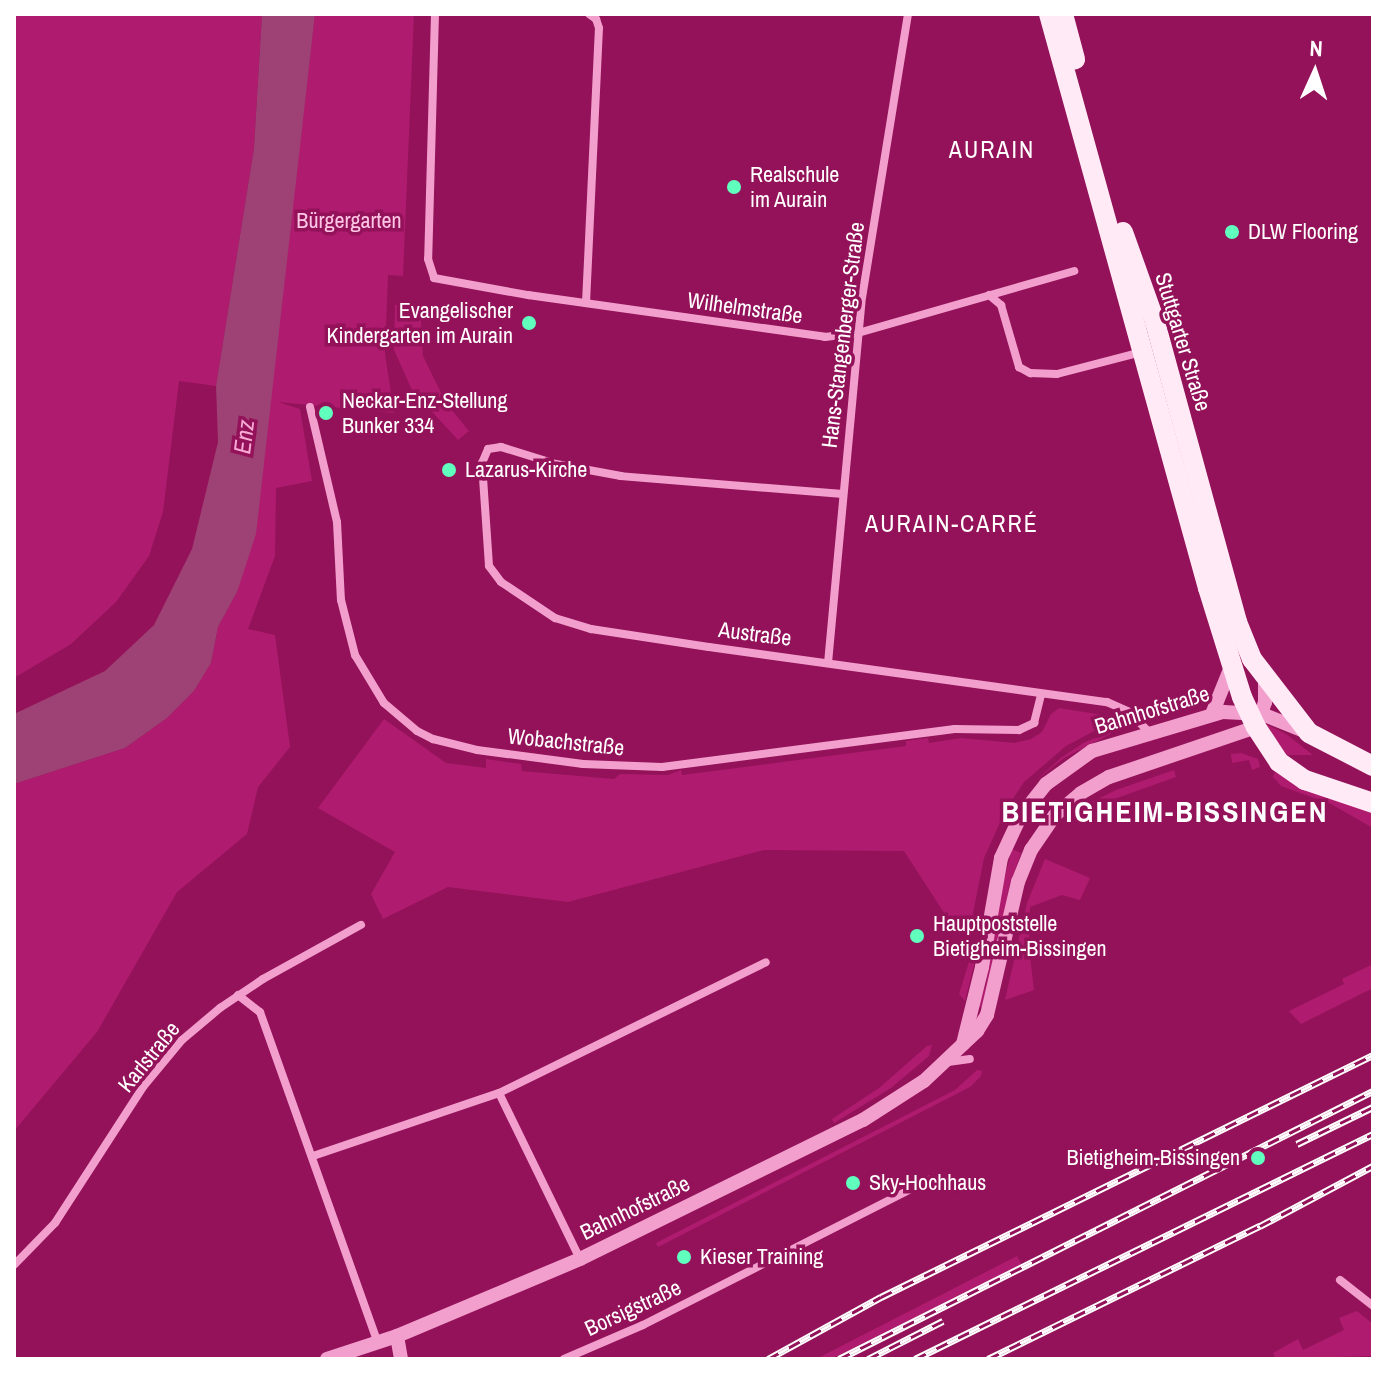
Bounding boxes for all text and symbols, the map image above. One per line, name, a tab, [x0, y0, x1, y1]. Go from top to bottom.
north arrow	[1275, 32, 1355, 112]
text: N	[1309, 33, 1324, 63]
district label: AURAIN	[949, 136, 1035, 164]
place label: Realschule im Aurain	[750, 161, 839, 212]
marker: Realschule im Aurain	[725, 178, 743, 196]
park label: Bürgergarten	[296, 208, 402, 234]
place label: DLW Flooring	[1248, 219, 1358, 245]
street label: Hans-Stangenberger-Straße	[816, 220, 870, 450]
marker: DLW Flooring	[1223, 223, 1241, 241]
street label: Stuttgarter Straße	[1149, 270, 1217, 414]
street label: Wilhelmstraße	[686, 287, 804, 329]
place label: Evangelischer Kindergarten im Aurain	[325, 297, 513, 348]
marker: Evangelischer Kindergarten im Aurain	[520, 314, 538, 332]
place label: Neckar-Enz-Stellung Bunker 334	[342, 387, 507, 438]
marker: Neckar-Enz-Stellung Bunker 334	[317, 404, 335, 422]
water label: Enz	[228, 418, 260, 456]
place label: Lazarus-Kirche	[465, 457, 587, 483]
marker: Lazarus-Kirche	[440, 461, 458, 479]
district label: AURAIN-CARRÉ	[865, 510, 1039, 538]
street label: Austraße	[717, 616, 793, 652]
street label: Bahnhofstraße	[1092, 680, 1212, 740]
street label: Wobachstraße	[506, 723, 626, 761]
district label: BIETIGHEIM-BISSINGEN	[1001, 793, 1329, 829]
place label: Hauptpoststelle Bietigheim-Bissingen	[933, 910, 1106, 962]
marker: Hauptpoststelle Bietigheim-Bissingen	[908, 927, 926, 945]
street label: Karlstraße	[113, 1016, 185, 1098]
place label: Bietigheim-Bissingen	[1067, 1145, 1240, 1171]
marker: Bietigheim-Bissingen	[1247, 1147, 1269, 1169]
street label: Bahnhofstraße	[576, 1170, 694, 1246]
place label: Sky-Hochhaus	[869, 1170, 986, 1196]
marker: Sky-Hochhaus	[844, 1174, 862, 1192]
place label: Kieser Training	[700, 1244, 824, 1270]
marker: Kieser Training	[675, 1248, 693, 1266]
street label: Borsigstraße	[581, 1274, 685, 1342]

